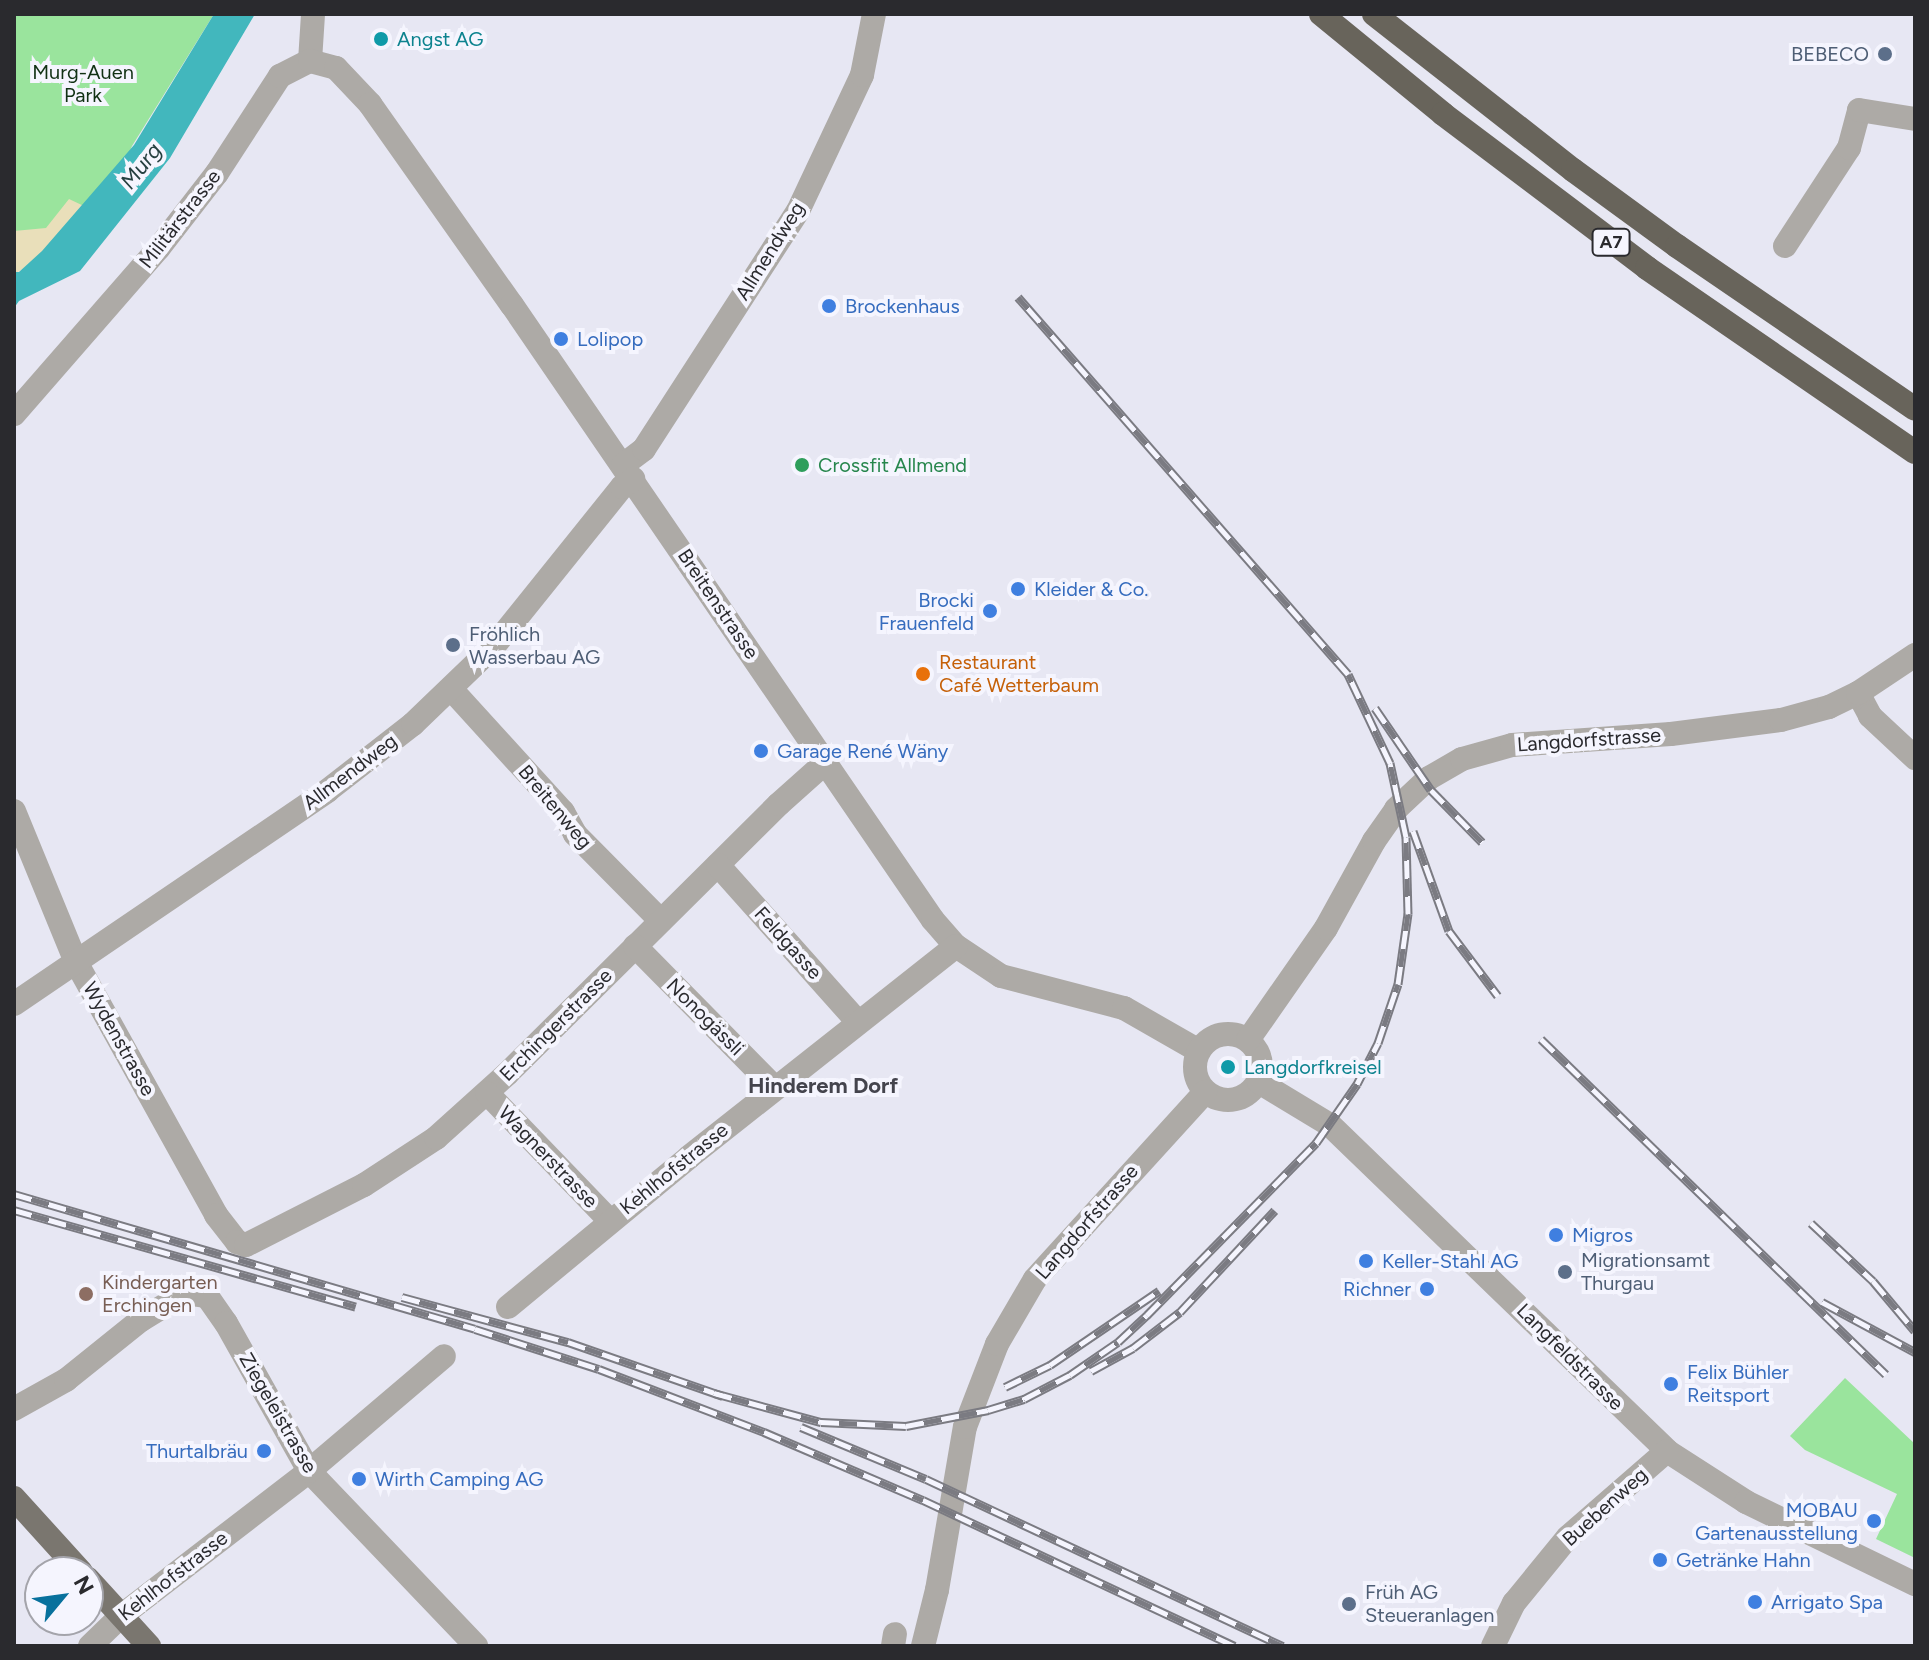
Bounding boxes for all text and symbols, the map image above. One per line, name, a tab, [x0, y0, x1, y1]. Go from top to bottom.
place label: Angst AG	[397, 27, 483, 51]
marker: Angst AG	[372, 30, 390, 48]
place label: BEBECO	[1791, 42, 1869, 66]
marker: BEBECO	[1876, 45, 1894, 63]
park label: Murg-Auen Park	[32, 60, 134, 107]
water label: Murg	[115, 138, 167, 194]
street label: Militärstrasse	[134, 165, 226, 273]
street label: Allmendweg	[730, 197, 810, 305]
road number: A7	[1591, 228, 1631, 256]
place label: Brockenhaus	[845, 294, 960, 318]
marker: Brockenhaus	[820, 297, 838, 315]
place label: Lolipop	[577, 327, 643, 351]
marker: Lolipop	[552, 330, 570, 348]
place label: Crossfit Allmend	[818, 453, 967, 477]
marker: Crossfit Allmend	[793, 456, 811, 474]
street label: Breitenstrasse	[672, 544, 764, 664]
place label: Kleider & Co.	[1034, 577, 1148, 601]
marker: Kleider & Co.	[1009, 580, 1027, 598]
place label: Brocki Frauenfeld	[879, 588, 974, 635]
marker: Brocki Frauenfeld	[981, 602, 999, 620]
place label: Fröhlich Wasserbau AG	[469, 622, 600, 669]
marker: Fröhlich Wasserbau AG	[444, 636, 462, 654]
place label: Restaurant Café Wetterbaum	[939, 650, 1099, 697]
marker: Restaurant Café Wetterbaum	[914, 665, 932, 683]
street label: Langdorfstrasse	[1516, 723, 1662, 757]
street label: Allmendweg	[298, 729, 402, 815]
place label: Garage René Wäny	[777, 739, 948, 763]
marker: Garage René Wäny	[752, 742, 770, 760]
street label: Breitenweg	[513, 760, 597, 854]
street label: Feldgasse	[749, 902, 827, 984]
street label: Erchingerstrasse	[495, 964, 617, 1086]
street label: Nonogässli	[661, 973, 749, 1061]
street label: Wydenstrasse	[78, 978, 160, 1100]
place label: Langdorfkreisel	[1244, 1055, 1382, 1079]
marker: Langdorfkreisel	[1219, 1058, 1237, 1076]
district label: Hinderem Dorf	[748, 1073, 898, 1099]
street label: Wagnerstrasse	[493, 1101, 603, 1213]
street label: Kehlhofstrasse	[615, 1118, 733, 1220]
street label: Langdorfstrasse	[1031, 1160, 1143, 1284]
place label: Migros	[1572, 1223, 1633, 1247]
marker: Migros	[1547, 1226, 1565, 1244]
place label: Migrationsamt Thurgau	[1581, 1248, 1710, 1295]
place label: Keller-Stahl AG	[1382, 1249, 1519, 1273]
marker: Keller-Stahl AG	[1357, 1252, 1375, 1270]
marker: Migrationsamt Thurgau	[1556, 1263, 1574, 1281]
place label: Kindergarten Erchingen	[102, 1270, 218, 1317]
place label: Richner	[1343, 1277, 1411, 1301]
marker: Richner	[1418, 1280, 1436, 1298]
marker: Kindergarten Erchingen	[77, 1285, 95, 1303]
street label: Langfeldstrasse	[1512, 1299, 1628, 1415]
street label: Ziegeleistrasse	[234, 1349, 322, 1477]
place label: Felix Bühler Reitsport	[1687, 1360, 1789, 1407]
marker: Felix Bühler Reitsport	[1662, 1375, 1680, 1393]
place label: Thurtalbräu	[146, 1439, 248, 1463]
marker: Thurtalbräu	[255, 1442, 273, 1460]
street label: Buebenweg	[1558, 1463, 1652, 1551]
place label: Wirth Camping AG	[375, 1467, 543, 1491]
marker: Wirth Camping AG	[350, 1470, 368, 1488]
place label: MOBAU Gartenausstellung	[1695, 1498, 1858, 1545]
marker: MOBAU Gartenausstellung	[1865, 1512, 1883, 1530]
street label: Kehlhofstrasse	[114, 1526, 232, 1626]
place label: Getränke Hahn	[1676, 1548, 1811, 1572]
marker: Getränke Hahn	[1651, 1551, 1669, 1569]
north arrow	[24, 1556, 104, 1636]
text: N	[68, 1571, 100, 1599]
place label: Früh AG Steueranlagen	[1365, 1580, 1494, 1627]
place label: Arrigato Spa	[1771, 1590, 1883, 1614]
marker: Arrigato Spa	[1746, 1593, 1764, 1611]
marker: Früh AG Steueranlagen	[1340, 1595, 1358, 1613]

